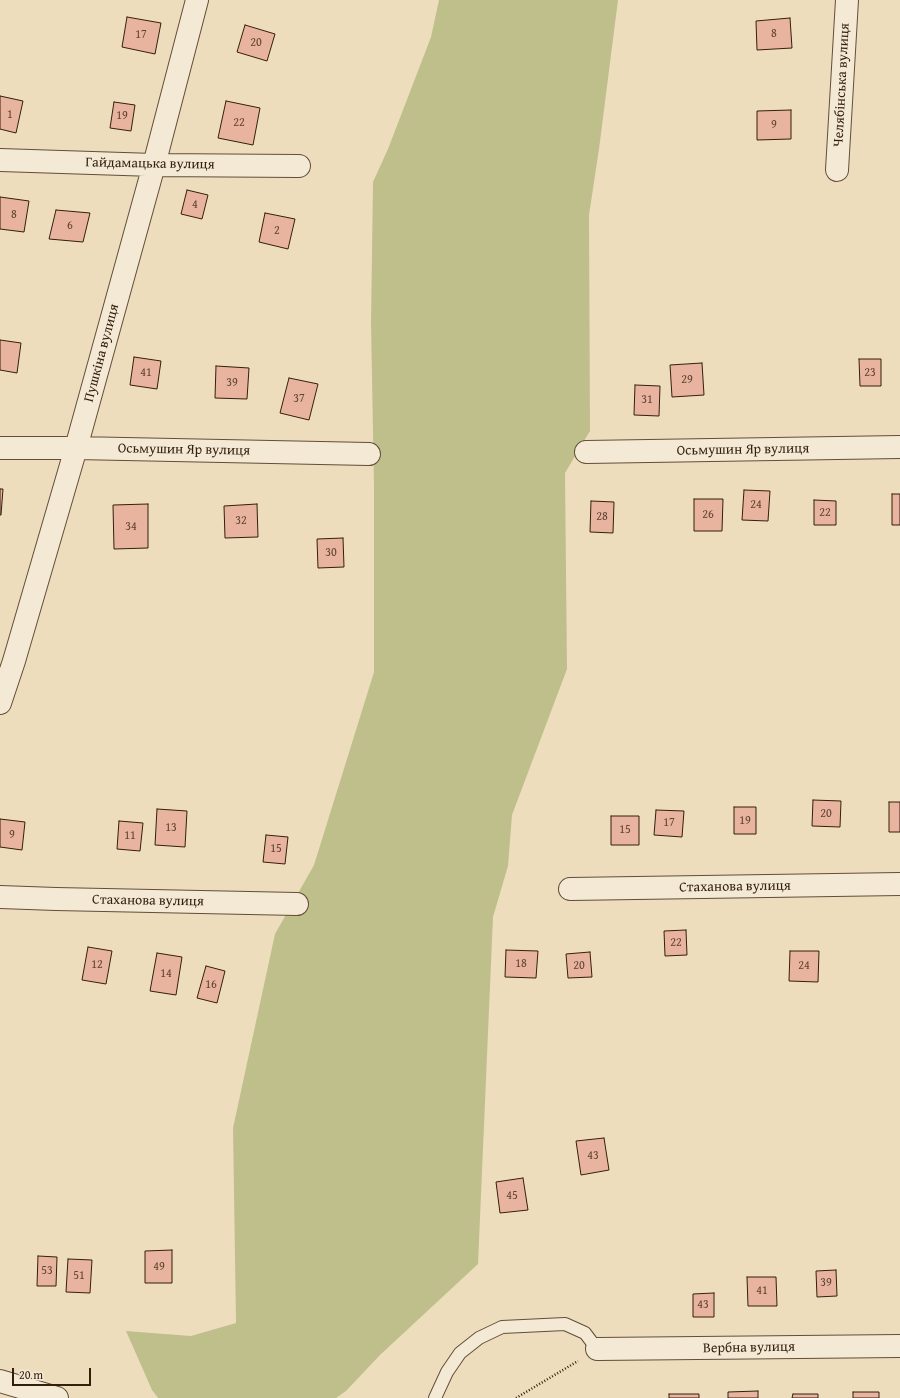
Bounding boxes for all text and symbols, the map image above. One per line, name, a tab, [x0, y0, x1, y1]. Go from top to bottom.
street label: Челябінська вулиця	[830, 23, 854, 147]
house number: 8	[771, 27, 777, 41]
house number: 17	[135, 28, 147, 42]
house number: 20	[250, 36, 262, 50]
house number: 1	[7, 108, 13, 122]
house number: 19	[116, 109, 128, 123]
house number: 22	[233, 116, 245, 130]
house number: 9	[771, 118, 777, 132]
street label: Гайдамацька вулиця	[85, 154, 215, 174]
house number: 4	[192, 198, 198, 212]
house number: 8	[11, 208, 17, 222]
house number: 6	[67, 219, 73, 233]
house number: 2	[274, 224, 280, 238]
street label: Пушкіна вулиця	[81, 302, 123, 404]
house number: 41	[140, 366, 152, 380]
house number: 23	[864, 366, 876, 380]
house number: 29	[681, 373, 693, 387]
house number: 39	[226, 376, 238, 390]
house number: 37	[293, 392, 305, 406]
house number: 31	[641, 393, 653, 407]
street label: Осьмушин Яр вулиця	[118, 440, 250, 460]
street label: Осьмушин Яр вулиця	[677, 440, 809, 460]
house number: 24	[750, 498, 762, 512]
house number: 22	[819, 506, 831, 520]
house number: 26	[702, 508, 714, 522]
house number: 28	[596, 510, 608, 524]
house number: 32	[235, 514, 247, 528]
house number: 34	[125, 520, 137, 534]
house number: 30	[325, 546, 337, 560]
house number: 20	[820, 807, 832, 821]
house number: 19	[739, 814, 751, 828]
house number: 17	[663, 816, 675, 830]
house number: 13	[165, 821, 177, 835]
house number: 15	[619, 823, 631, 837]
house number: 9	[9, 828, 15, 842]
house number: 11	[124, 829, 136, 843]
house number: 15	[270, 842, 282, 856]
street label: Стаханова вулиця	[679, 878, 791, 896]
street label: Стаханова вулиця	[92, 892, 204, 910]
house number: 22	[670, 936, 682, 950]
house number: 18	[515, 957, 527, 971]
house number: 12	[91, 958, 103, 972]
house number: 20	[573, 959, 585, 973]
house number: 24	[798, 959, 810, 973]
house number: 14	[160, 967, 172, 981]
house number: 16	[205, 978, 217, 992]
house number: 43	[587, 1149, 599, 1163]
house number: 45	[506, 1189, 518, 1203]
house number: 49	[153, 1260, 165, 1274]
house number: 53	[41, 1264, 53, 1278]
house number: 51	[73, 1269, 85, 1283]
house number: 39	[820, 1276, 832, 1290]
house number: 41	[756, 1284, 768, 1298]
house number: 43	[697, 1298, 709, 1312]
street label: Вербна вулиця	[703, 1339, 795, 1357]
scale bar	[14, 1360, 93, 1386]
text: 20 m	[19, 1366, 43, 1383]

